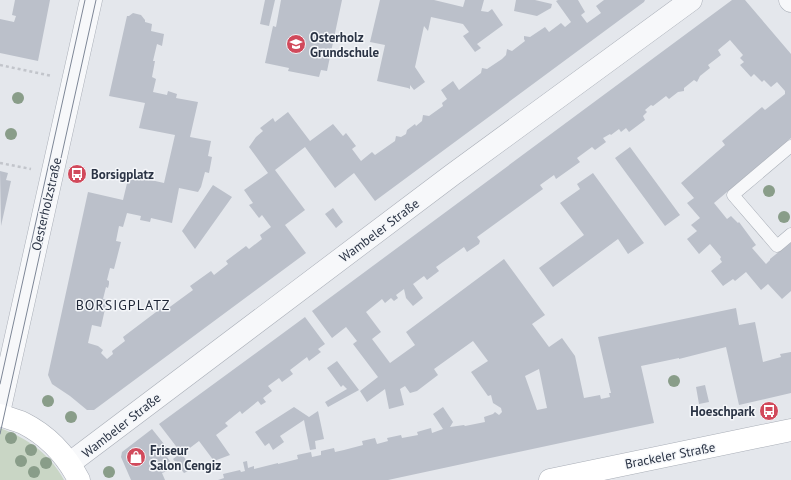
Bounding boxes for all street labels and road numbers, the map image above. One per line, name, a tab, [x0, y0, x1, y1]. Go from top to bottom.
street label: Oesterholzstraße	[28, 156, 65, 252]
street label: Wambeler Straße	[336, 195, 423, 266]
street label: Wambeler Straße	[78, 389, 164, 462]
street label: Brackeler Straße	[623, 438, 717, 473]

